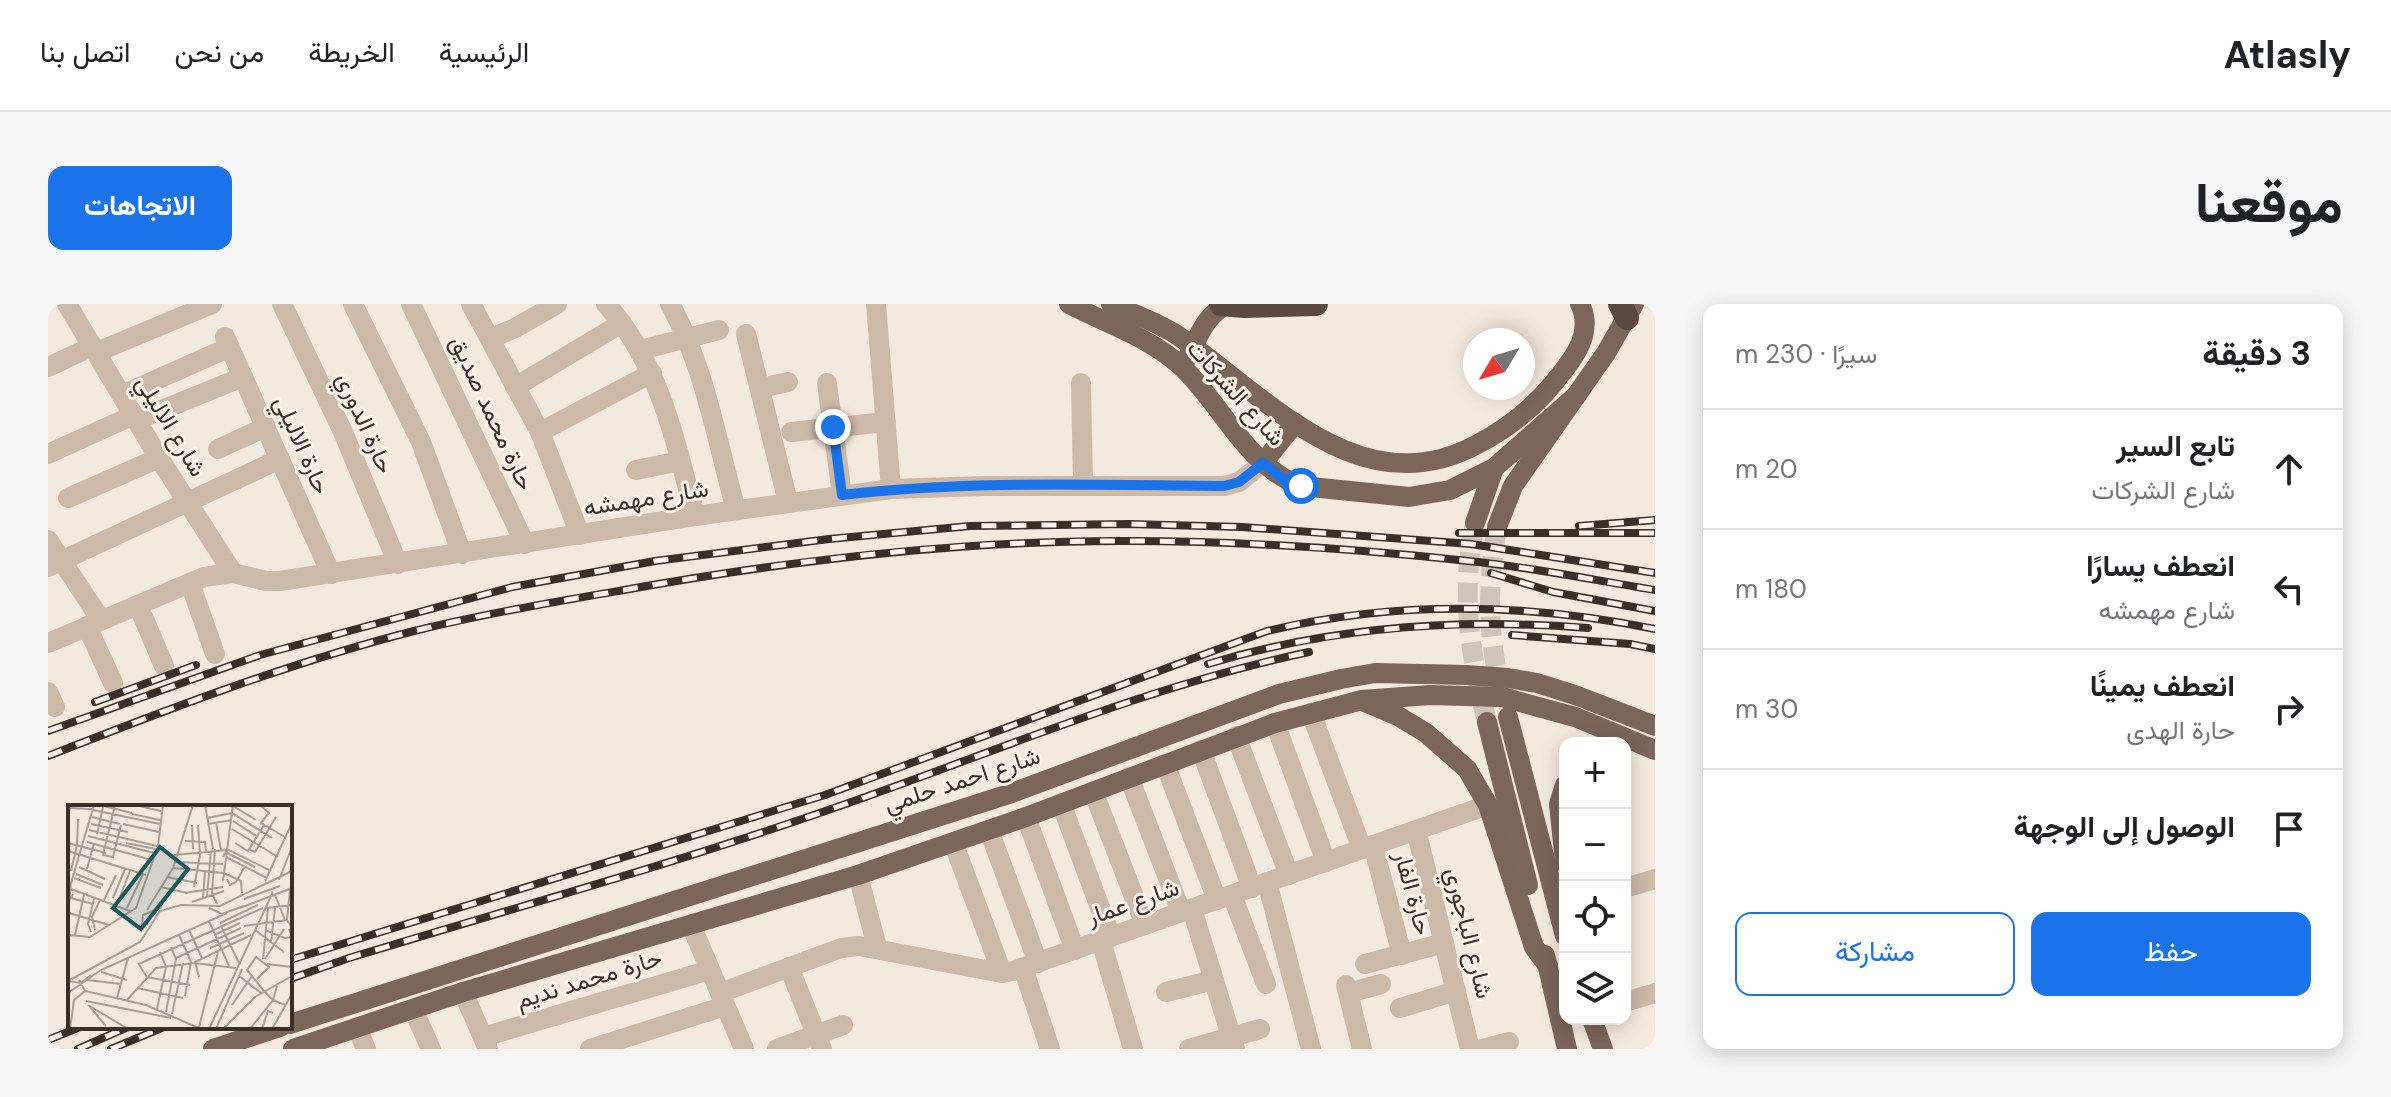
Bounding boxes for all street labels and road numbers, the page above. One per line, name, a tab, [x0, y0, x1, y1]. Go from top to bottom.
street label: حارة محمد صديق	[443, 330, 542, 495]
street label: شارع الشركات	[1180, 333, 1292, 453]
street label: حارة الدوري	[326, 367, 401, 480]
street label: شارع الاليلي	[126, 369, 214, 484]
street label: حارة الاليلي	[263, 391, 338, 500]
street label: شارع مهمشه	[581, 472, 711, 524]
street label: شارع احمد حلمي	[880, 740, 1045, 823]
street label: حارة الفار	[1387, 847, 1439, 938]
street label: شارع الباجوري	[1434, 864, 1501, 1002]
street label: شارع عمار	[1082, 871, 1183, 933]
street label: حارة محمد نديم	[512, 942, 666, 1016]

